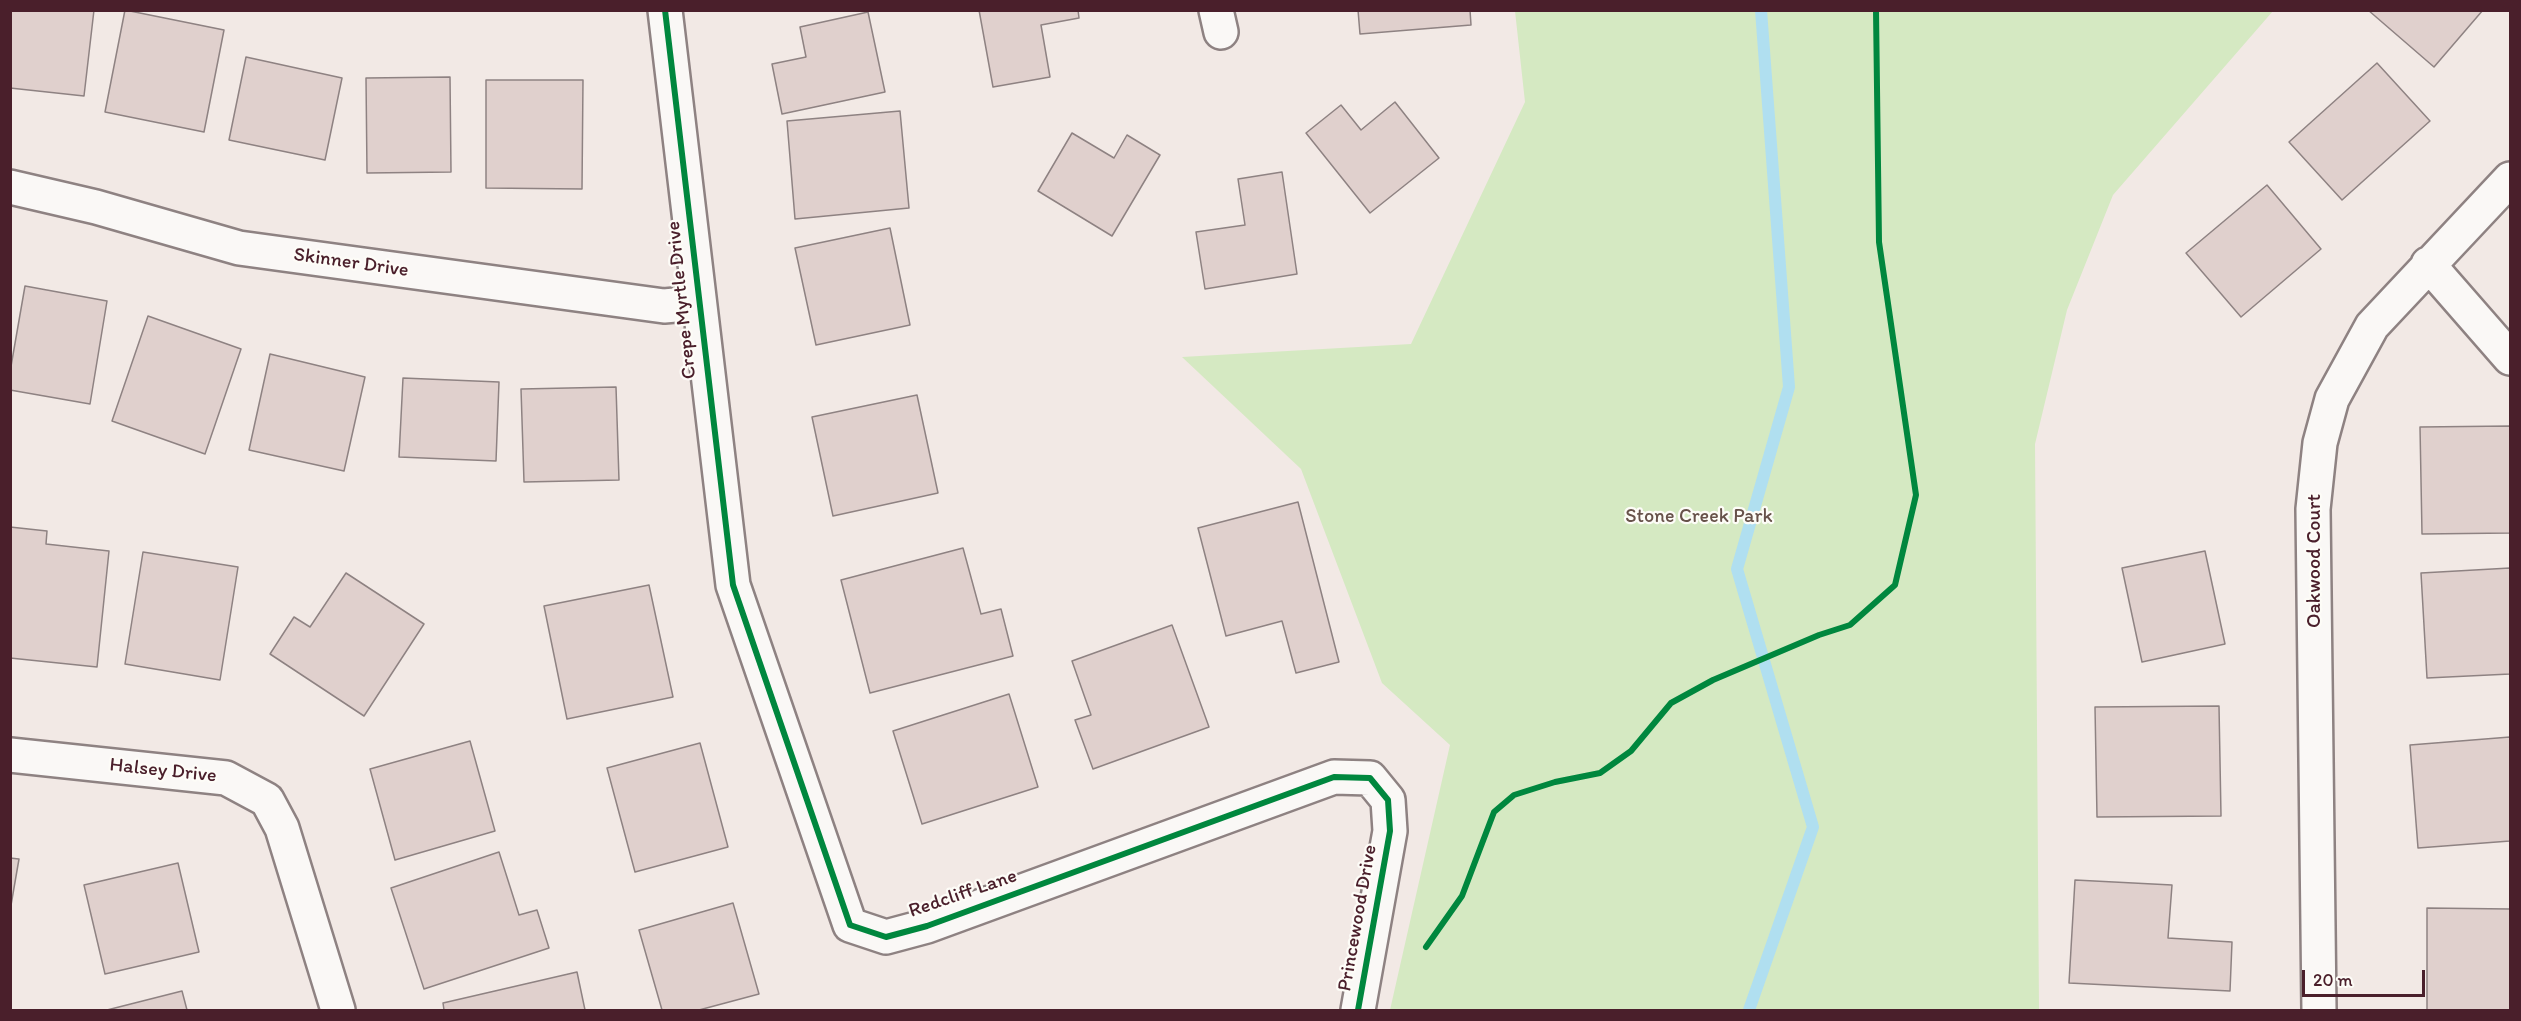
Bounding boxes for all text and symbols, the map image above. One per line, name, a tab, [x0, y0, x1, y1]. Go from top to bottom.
street label: Crepe Myrtle Drive	[662, 220, 702, 380]
street label: Skinner Drive	[292, 243, 410, 283]
street label: Oakwood Court	[2303, 494, 2327, 628]
park label: Stone Creek Park	[1625, 505, 1773, 529]
street label: Halsey Drive	[108, 753, 218, 789]
street label: Princewood Drive	[1333, 843, 1383, 993]
street label: Redcliff Lane	[906, 864, 1020, 924]
scale bar	[2305, 958, 2428, 996]
text: 20 m	[2313, 969, 2353, 991]

